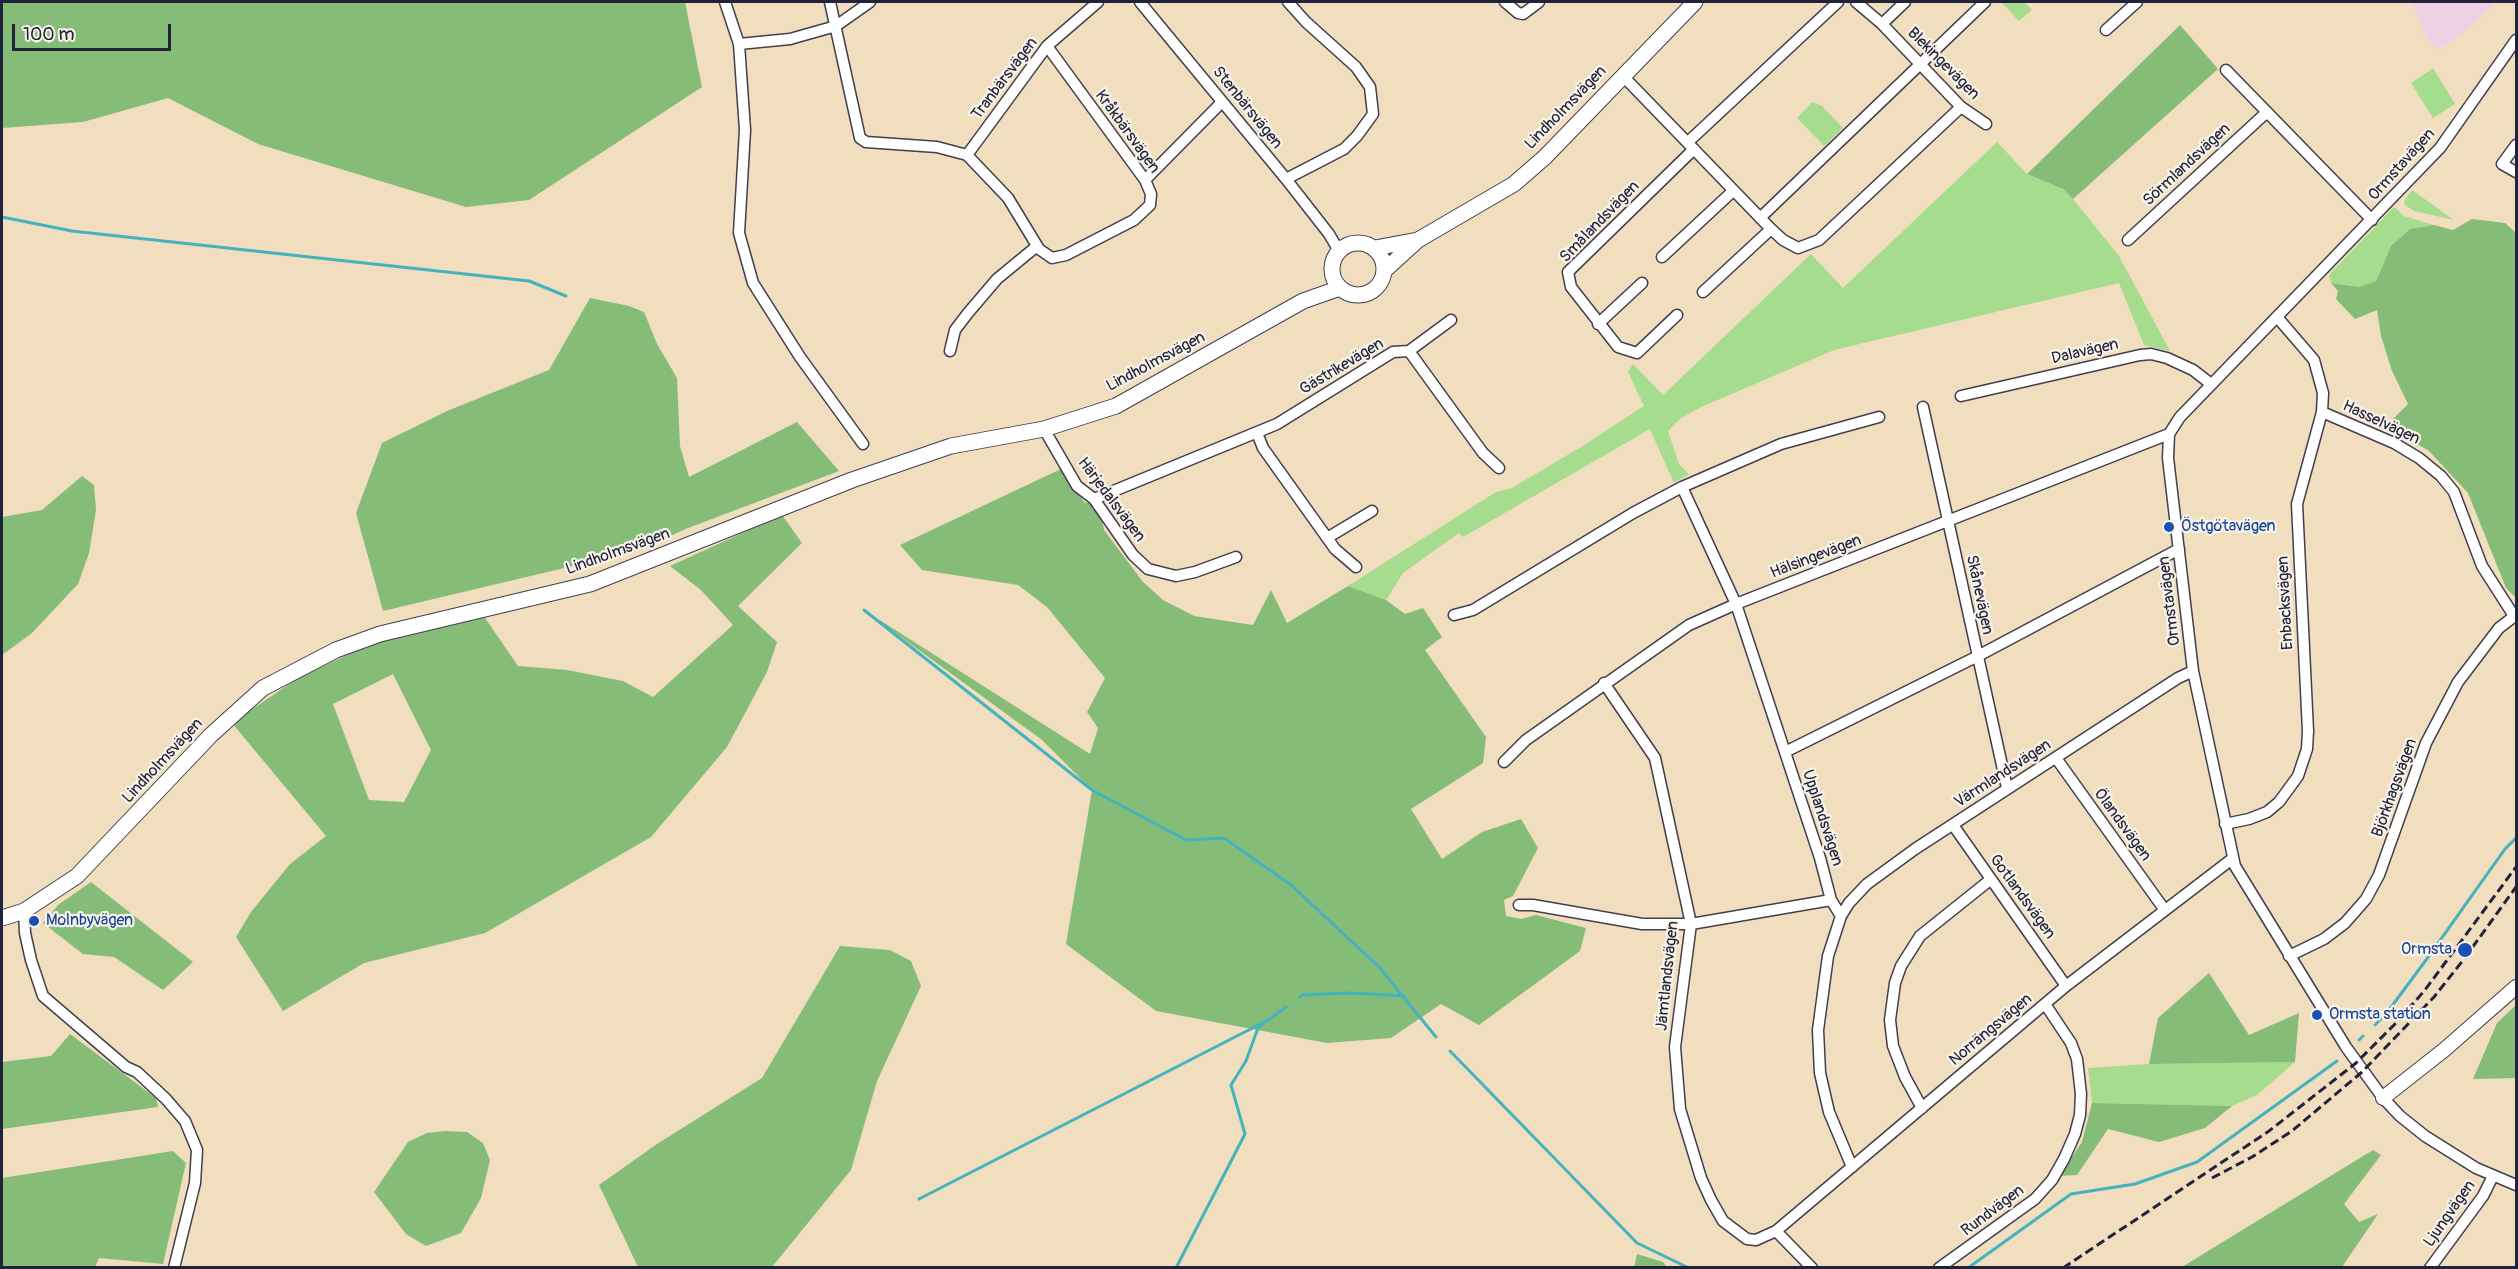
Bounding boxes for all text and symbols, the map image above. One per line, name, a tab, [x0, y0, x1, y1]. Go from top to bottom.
scale bar	[15, 12, 174, 50]
text: 100 m	[23, 23, 75, 46]
street label: Blekingevägen	[1903, 24, 1983, 104]
street label: Tranbärsvägen	[968, 34, 1042, 124]
street label: Lindholmsvägen	[1521, 62, 1611, 154]
street label: Stenbärsvägen	[1208, 63, 1286, 153]
street label: Kråkbärsvägen	[1090, 87, 1164, 177]
street label: Sörmlandsvägen	[2139, 120, 2235, 210]
street label: Ormstavägen	[2365, 125, 2439, 205]
street label: Smålandsvägen	[1556, 177, 1644, 267]
street label: Lindholmsvägen	[1103, 328, 1209, 396]
street label: Gästrikevägen	[1297, 334, 1387, 400]
street label: Dalavägen	[2050, 335, 2120, 369]
street label: Hasselvägen	[2339, 397, 2423, 449]
street label: Härjedalsvägen	[1073, 454, 1149, 546]
place label: Östgötavägen	[2181, 517, 2276, 537]
marker: Östgötavägen	[2162, 520, 2176, 534]
street label: Lindholmsvägen	[563, 524, 673, 580]
street label: Hälsingevägen	[1768, 531, 1864, 583]
street label: Skånevägen	[1961, 554, 1997, 636]
street label: Ormstavägen	[2155, 555, 2185, 647]
street label: Enbacksvägen	[2274, 556, 2298, 650]
street label: Lindholmsvägen	[119, 715, 207, 807]
street label: Värmlandsvägen	[1951, 736, 2055, 812]
street label: Björkhagsvägen	[2368, 736, 2422, 840]
street label: Upplandsvägen	[1797, 767, 1847, 869]
street label: Ölandsvägen	[2089, 785, 2155, 865]
street label: Gotlandsvägen	[1985, 851, 2059, 943]
place label: Molnbyvägen	[46, 911, 133, 931]
marker: Molnbyvägen	[27, 914, 41, 928]
street label: Jämtlandsvägen	[1653, 920, 1683, 1032]
place label: Ormsta	[2401, 940, 2452, 960]
marker: Ormsta	[2456, 941, 2474, 959]
street label: Norrängsvägen	[1946, 990, 2036, 1070]
place label: Ormsta station	[2329, 1005, 2431, 1025]
marker: Ormsta station	[2310, 1008, 2324, 1022]
street label: Ljungvägen	[2420, 1177, 2480, 1251]
street label: Rundvägen	[1958, 1181, 2028, 1241]

